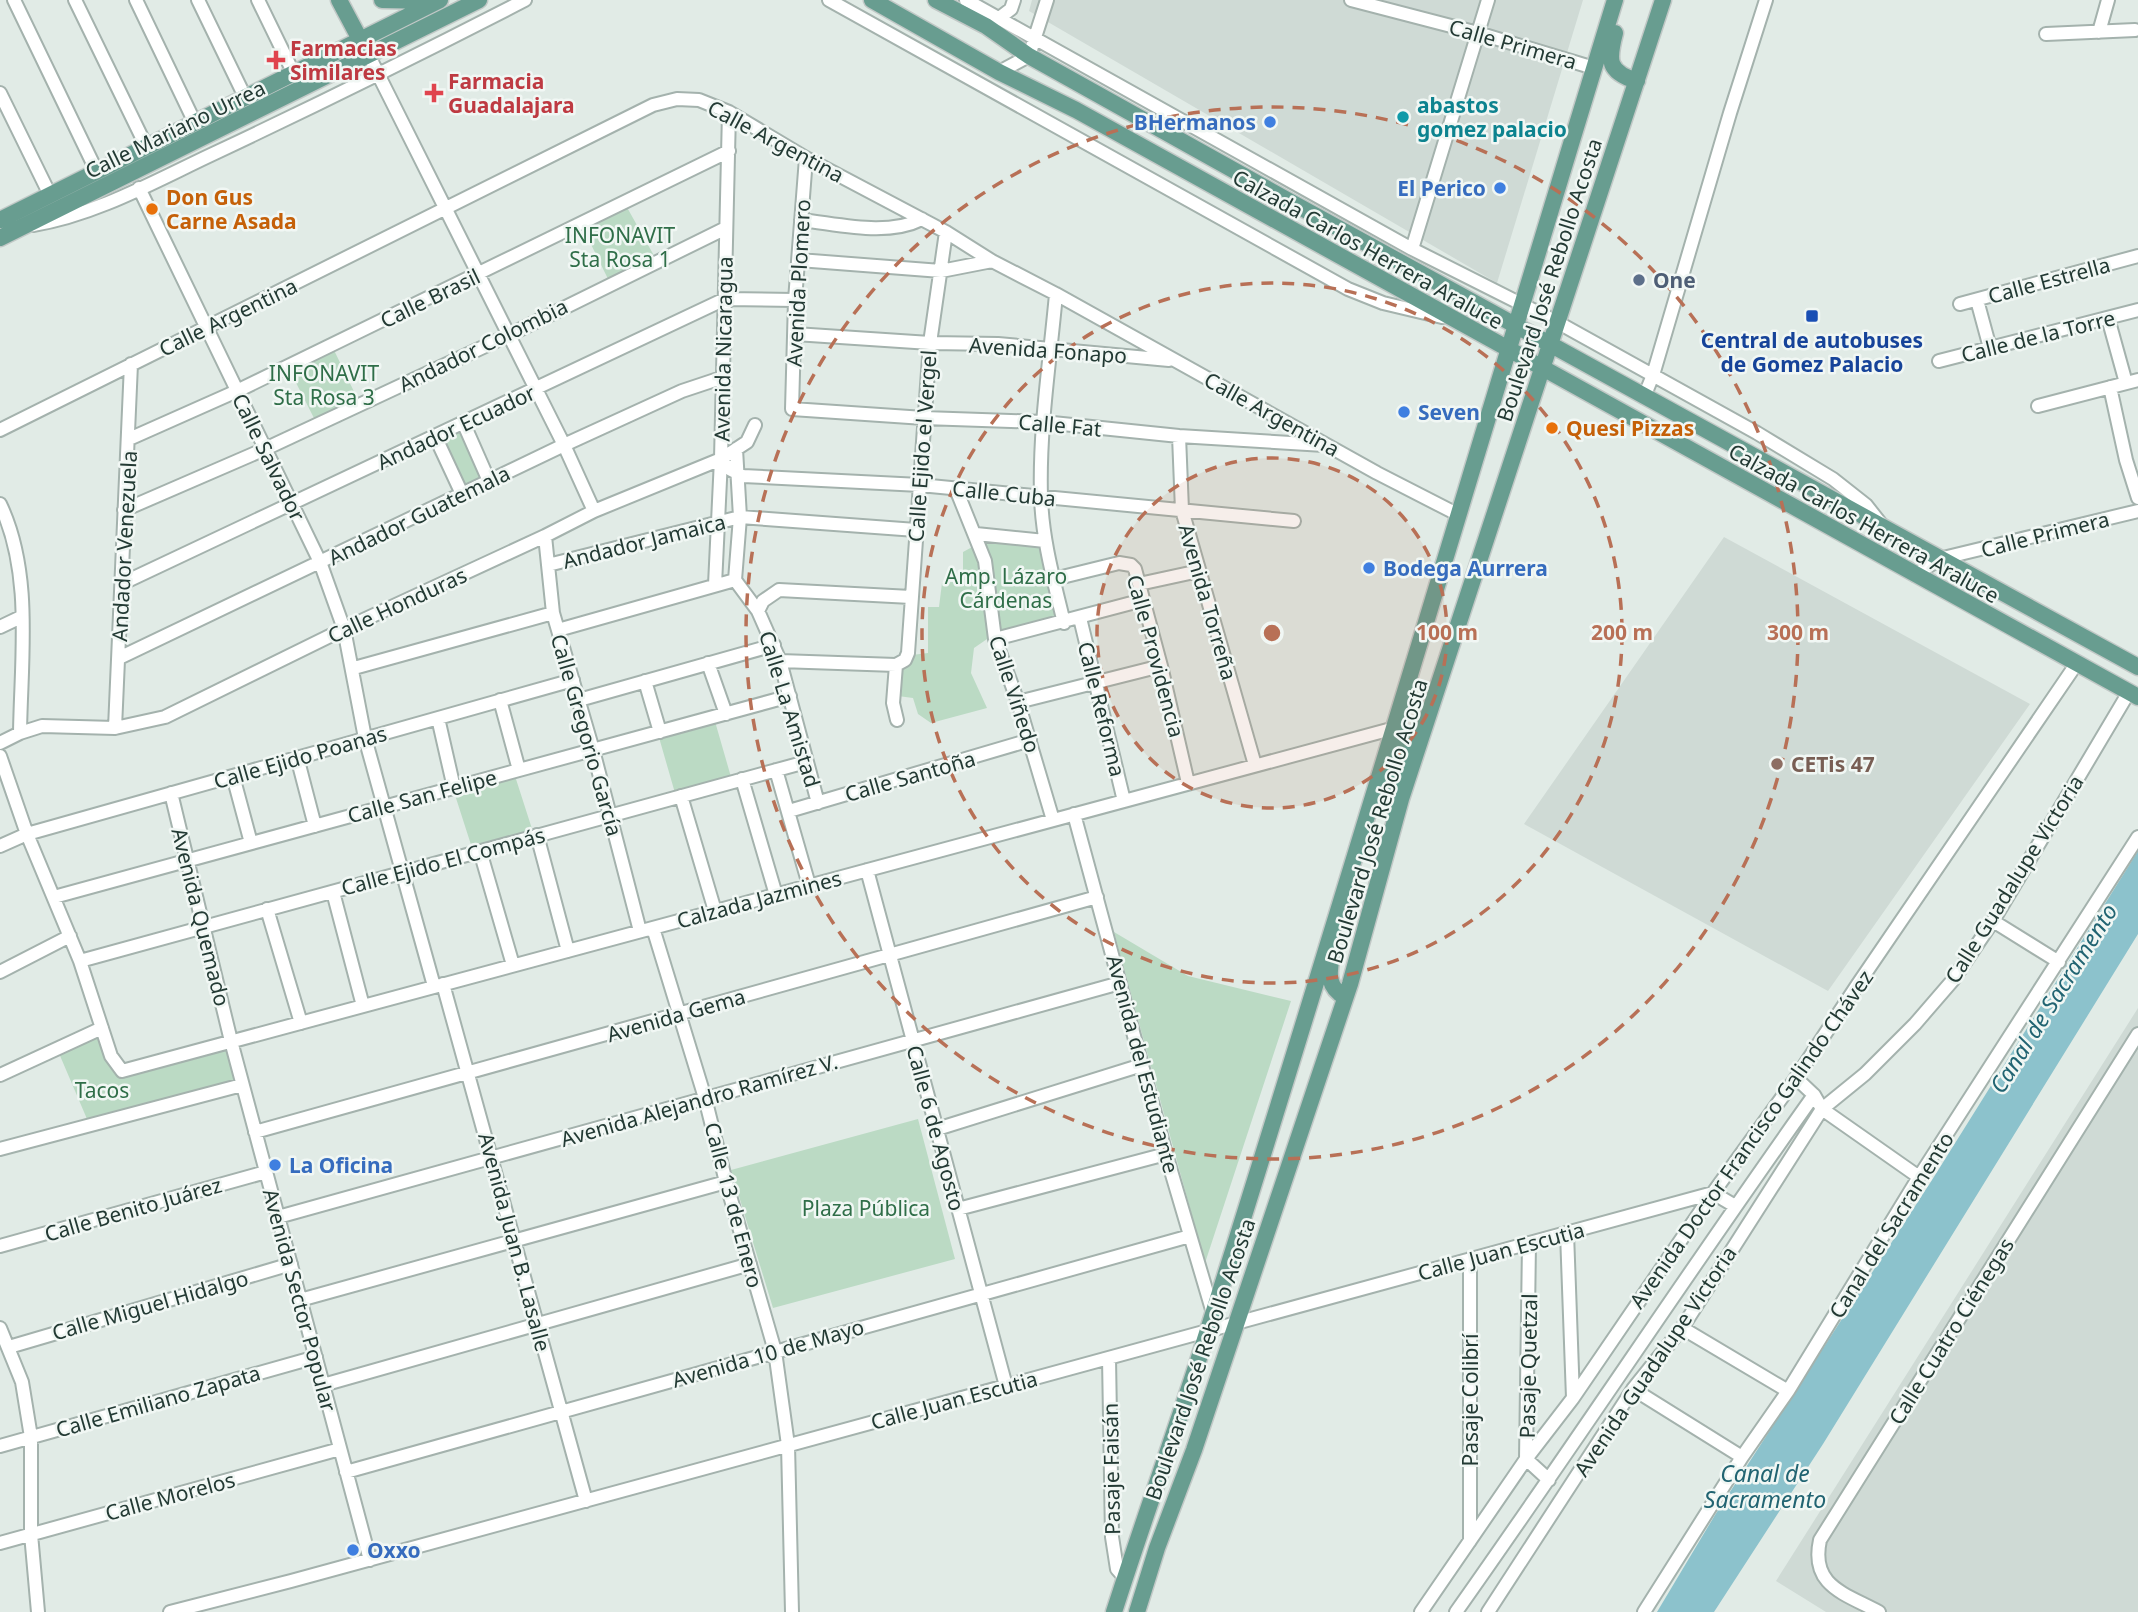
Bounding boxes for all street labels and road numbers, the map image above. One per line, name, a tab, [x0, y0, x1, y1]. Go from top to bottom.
street label: Calle Primera	[1446, 12, 1580, 76]
street label: Calle Mariano Urrea	[80, 73, 270, 185]
street label: Calle Argentina	[703, 93, 849, 189]
street label: Boulevard José Rebollo Acosta	[1490, 135, 1608, 425]
street label: Calzada Carlos Herrera Araluce	[1228, 163, 1508, 335]
street label: Avenida Plomero	[780, 199, 816, 367]
street label: Calle Estrella	[1985, 250, 2113, 310]
street label: Avenida Nicaragua	[707, 256, 739, 442]
street label: Calle Brasil	[375, 262, 485, 334]
street label: Calle Argentina	[154, 271, 302, 363]
street label: Andador Colombia	[394, 292, 572, 398]
street label: Calle de la Torre	[1958, 303, 2118, 369]
street label: Avenida Fonapo	[968, 331, 1128, 369]
street label: Calle Ejido el Vergel	[901, 349, 943, 543]
street label: Calle Argentina	[1199, 365, 1345, 463]
street label: Andador Ecuador	[372, 378, 540, 476]
street label: Calle Salvador	[226, 389, 312, 526]
street label: Calle Fat	[1017, 407, 1103, 443]
street label: Calzada Carlos Herrera Araluce	[1724, 437, 2004, 609]
street label: Andador Venezuela	[105, 450, 143, 642]
street label: Andador Guatemala	[323, 459, 515, 571]
street label: Calle Cuba	[951, 474, 1057, 512]
street label: Calle Primera	[1978, 505, 2112, 563]
street label: Andador Jamaica	[560, 507, 728, 575]
street label: Avenida Torreña	[1172, 521, 1244, 683]
street label: Calle Honduras	[323, 561, 471, 649]
street label: Calle Providencia	[1121, 571, 1191, 741]
street label: Calle La Amistad	[753, 627, 827, 791]
street label: Calle Gregorio García	[545, 631, 629, 839]
street label: Calle Viñedo	[983, 632, 1047, 756]
street label: Calle Reforma	[1072, 639, 1132, 779]
street label: Boulevard José Rebollo Acosta	[1320, 675, 1434, 967]
street label: Calle Ejido Poanas	[210, 719, 390, 795]
street label: Calle Santoña	[841, 744, 979, 808]
street label: Calle San Felipe	[344, 763, 500, 829]
street label: Calle Guadalupe Victoria	[1938, 769, 2090, 989]
street label: Calle Ejido El Compás	[338, 820, 548, 902]
street label: Avenida Quemado	[165, 825, 237, 1009]
street label: Calzada Jazmines	[673, 864, 845, 934]
street label: Avenida del Estudiante	[1100, 952, 1186, 1176]
street label: Avenida Doctor Francisco Galindo Chávez	[1623, 964, 1879, 1314]
street label: Avenida Gema	[603, 982, 749, 1048]
street label: Calle 6 de Agosto	[900, 1042, 972, 1214]
street label: Avenida Alejandro Ramírez V.	[557, 1047, 841, 1153]
street label: Calle 13 de Enero	[698, 1119, 770, 1291]
street label: Canal del Sacramento	[1822, 1127, 1960, 1323]
street label: Avenida Juan B. Lasalle	[472, 1130, 558, 1354]
street label: Calle Benito Juárez	[41, 1170, 225, 1248]
street label: Avenida Sector Popular	[257, 1186, 343, 1415]
street label: Boulevard José Rebollo Acosta	[1139, 1214, 1261, 1504]
street label: Calle Juan Escutia	[1414, 1215, 1588, 1287]
street label: Calle Cuatro Ciénegas	[1882, 1232, 2020, 1430]
street label: Avenida Guadalupe Victoria	[1567, 1240, 1743, 1482]
street label: Calle Miguel Hidalgo	[49, 1264, 251, 1346]
street label: Pasaje Quetzal	[1513, 1293, 1543, 1439]
street label: Avenida 10 de Mayo	[669, 1312, 867, 1394]
street label: Pasaje Colibrí	[1456, 1333, 1484, 1466]
street label: Calle Emiliano Zapata	[52, 1358, 264, 1444]
street label: Calle Juan Escutia	[867, 1364, 1041, 1436]
street label: Pasaje Faisán	[1096, 1403, 1126, 1535]
street label: Calle Morelos	[102, 1465, 238, 1527]

